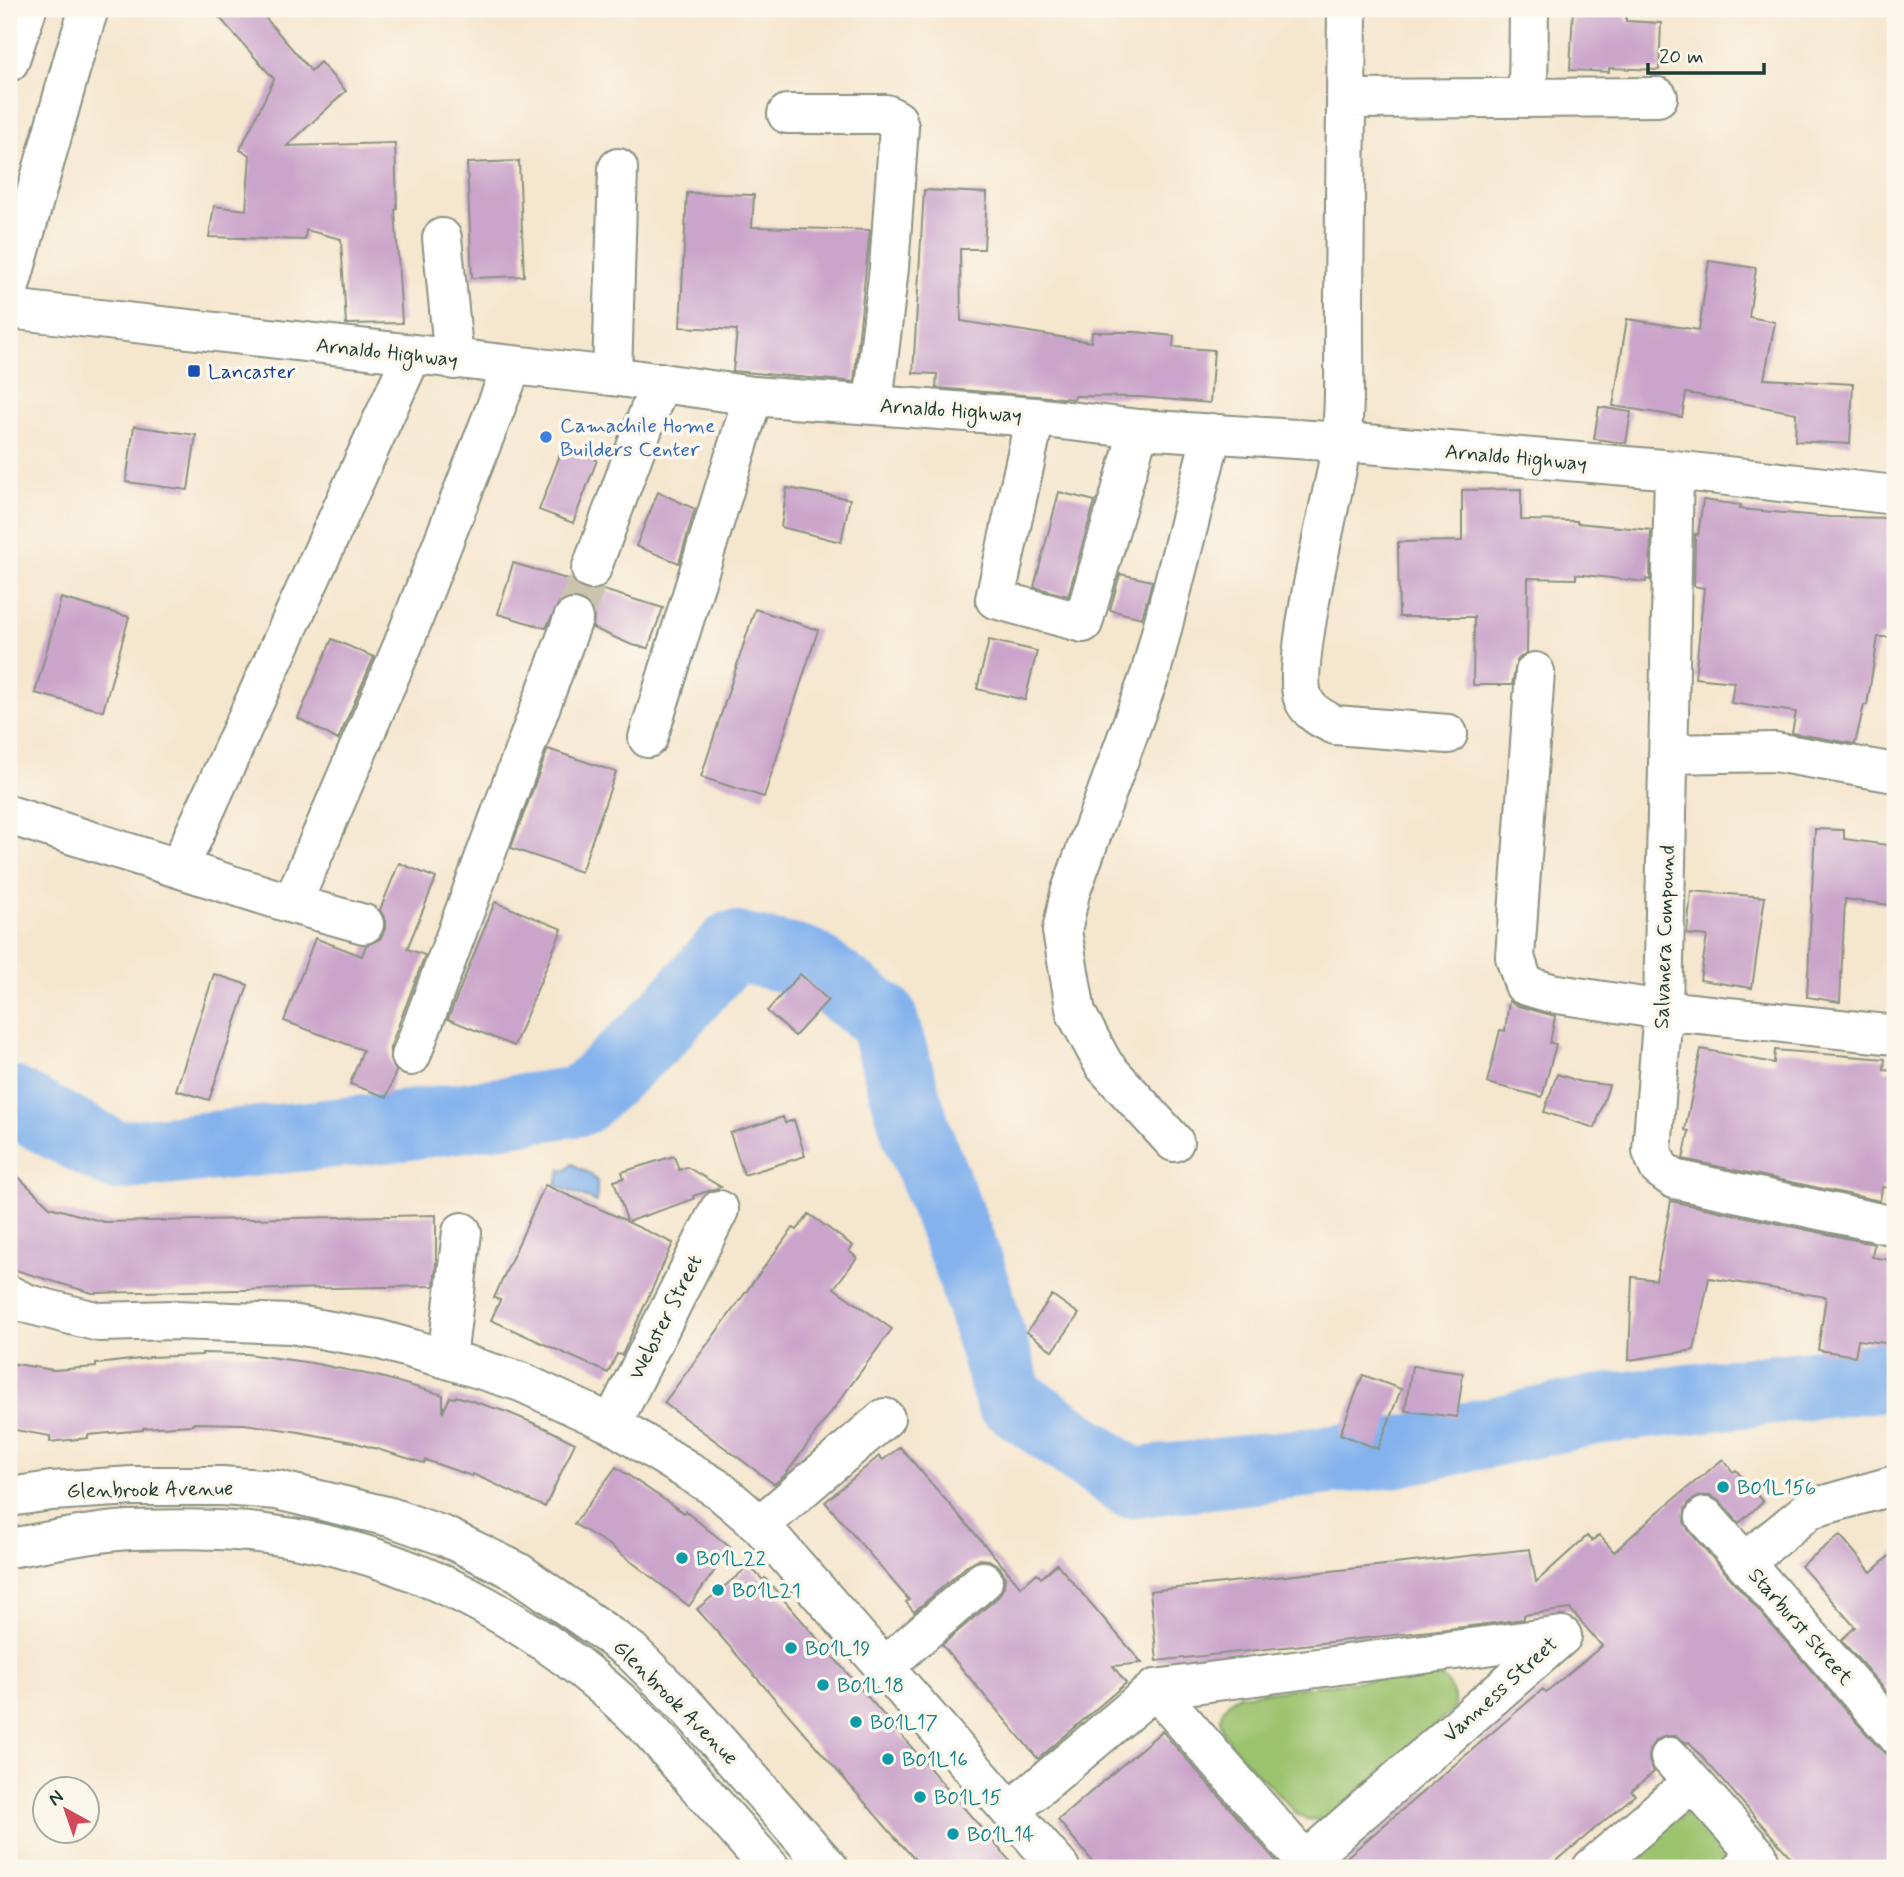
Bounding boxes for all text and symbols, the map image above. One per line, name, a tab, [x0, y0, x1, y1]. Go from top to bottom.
scale bar	[1648, 32, 1764, 76]
text: 20 m	[1659, 43, 1704, 71]
street label: Arnaldo Highway	[315, 332, 459, 375]
place label: Lancaster	[208, 358, 296, 386]
marker: Lancaster	[186, 363, 202, 379]
street label: Arnaldo Highway	[879, 392, 1023, 431]
place label: Camachile Home Builders Center	[560, 412, 715, 464]
marker: Camachile Home Builders Center	[538, 429, 554, 445]
street label: Arnaldo Highway	[1444, 438, 1588, 479]
street label: Salvanera Compound	[1648, 845, 1682, 1030]
street label: Webster Street	[622, 1250, 709, 1385]
place label: B01L156	[1737, 1474, 1816, 1502]
street label: Glenbrook Avenue	[66, 1475, 234, 1505]
marker: B01L156	[1715, 1479, 1731, 1495]
place label: B01L22	[696, 1545, 766, 1573]
marker: B01L22	[674, 1550, 690, 1566]
street label: Starburst Street	[1741, 1562, 1859, 1692]
place label: B01L21	[732, 1577, 801, 1605]
marker: B01L21	[710, 1582, 726, 1598]
street label: Vanness Street	[1437, 1630, 1564, 1749]
street label: Glenbrook Avenue	[606, 1634, 744, 1772]
place label: B01L19	[805, 1635, 870, 1663]
marker: B01L19	[783, 1640, 799, 1656]
place label: B01L18	[837, 1672, 904, 1700]
marker: B01L18	[815, 1677, 831, 1693]
place label: B01L17	[870, 1709, 938, 1737]
marker: B01L17	[848, 1714, 864, 1730]
place label: B01L16	[902, 1746, 968, 1774]
marker: B01L16	[880, 1751, 896, 1767]
north arrow	[32, 1776, 102, 1846]
text: N	[43, 1784, 69, 1812]
place label: B01L15	[934, 1784, 1002, 1812]
marker: B01L15	[912, 1789, 928, 1805]
place label: B01L14	[967, 1821, 1034, 1849]
marker: B01L14	[945, 1826, 961, 1842]

